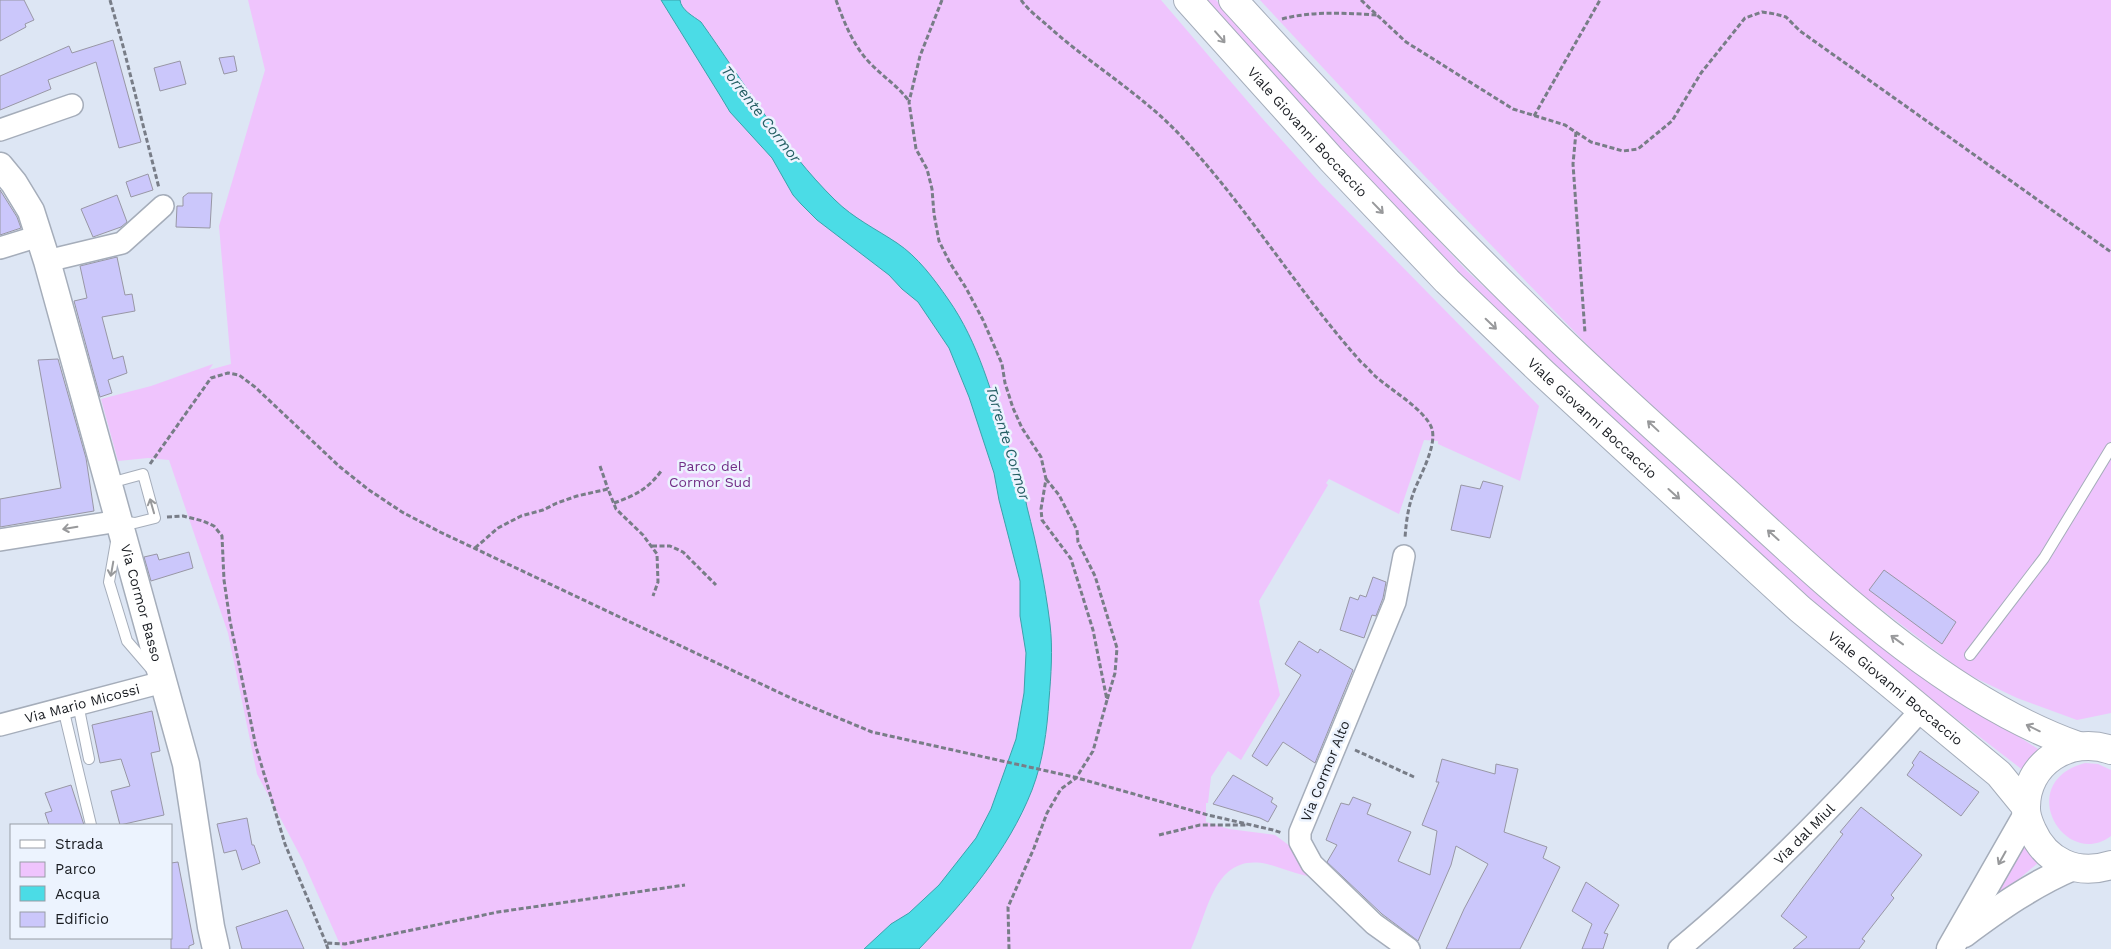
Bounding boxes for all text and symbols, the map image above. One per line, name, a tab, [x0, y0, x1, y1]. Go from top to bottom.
one-way arrow	[1214, 30, 1226, 43]
water label: Torrente Cormor	[717, 62, 805, 167]
street label: Viale Giovanni Boccaccio	[1244, 64, 1371, 200]
one-way arrow	[1371, 202, 1384, 214]
one-way arrow	[1485, 318, 1498, 330]
street label: Viale Giovanni Boccaccio	[1524, 355, 1660, 482]
water label: Torrente Cormor	[982, 384, 1034, 503]
one-way arrow	[1646, 420, 1659, 432]
park label: Parco del Cormor Sud	[669, 458, 751, 490]
one-way arrow	[1668, 488, 1681, 500]
one-way arrow	[146, 499, 156, 515]
one-way arrow	[63, 524, 79, 534]
one-way arrow	[1766, 529, 1779, 541]
street label: Via Cormor Basso	[118, 542, 165, 663]
one-way arrow	[106, 561, 116, 577]
street label: Viale Giovanni Boccaccio	[1825, 628, 1966, 749]
one-way arrow	[1890, 635, 1904, 645]
street label: Via Mario Micossi	[23, 681, 141, 726]
street label: Via Cormor Alto	[1297, 718, 1353, 824]
one-way arrow	[2026, 723, 2041, 732]
street label: Via dal Miul	[1770, 800, 1838, 868]
legend	[10, 824, 172, 939]
text: Strada	[55, 835, 104, 853]
one-way arrow	[1997, 851, 2007, 865]
text: Parco	[55, 860, 96, 878]
text: Acqua	[55, 885, 101, 903]
text: Edificio	[55, 910, 109, 928]

